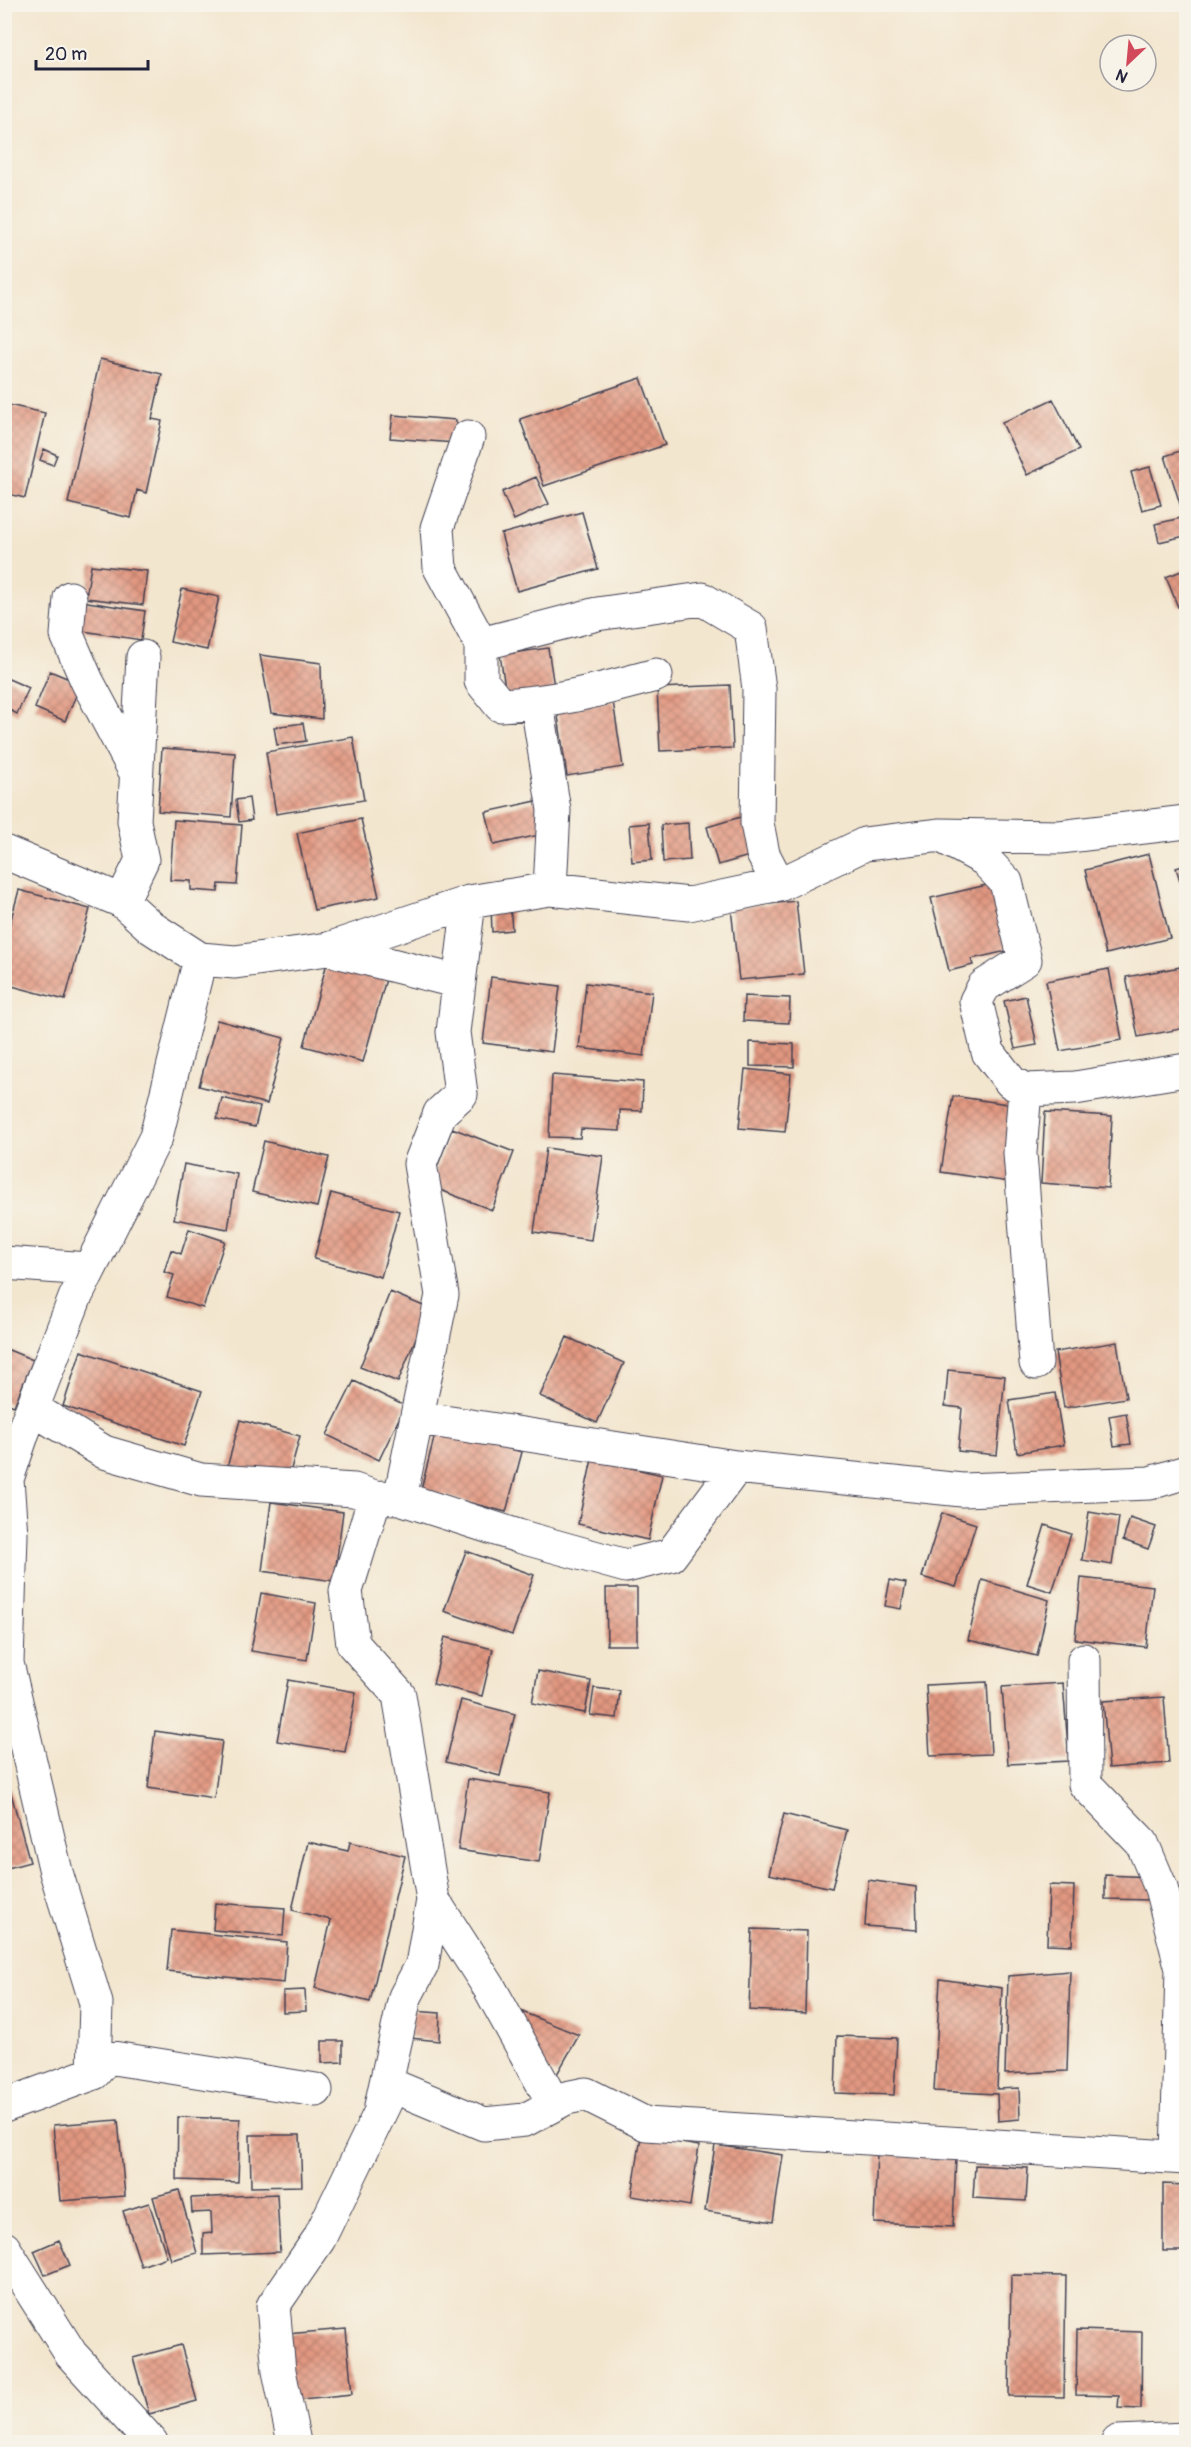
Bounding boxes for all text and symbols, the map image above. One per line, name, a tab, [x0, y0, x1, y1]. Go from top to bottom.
scale bar	[36, 33, 148, 71]
north arrow	[1098, 33, 1158, 93]
text: 20 m	[45, 43, 87, 66]
text: N	[1112, 64, 1131, 87]

